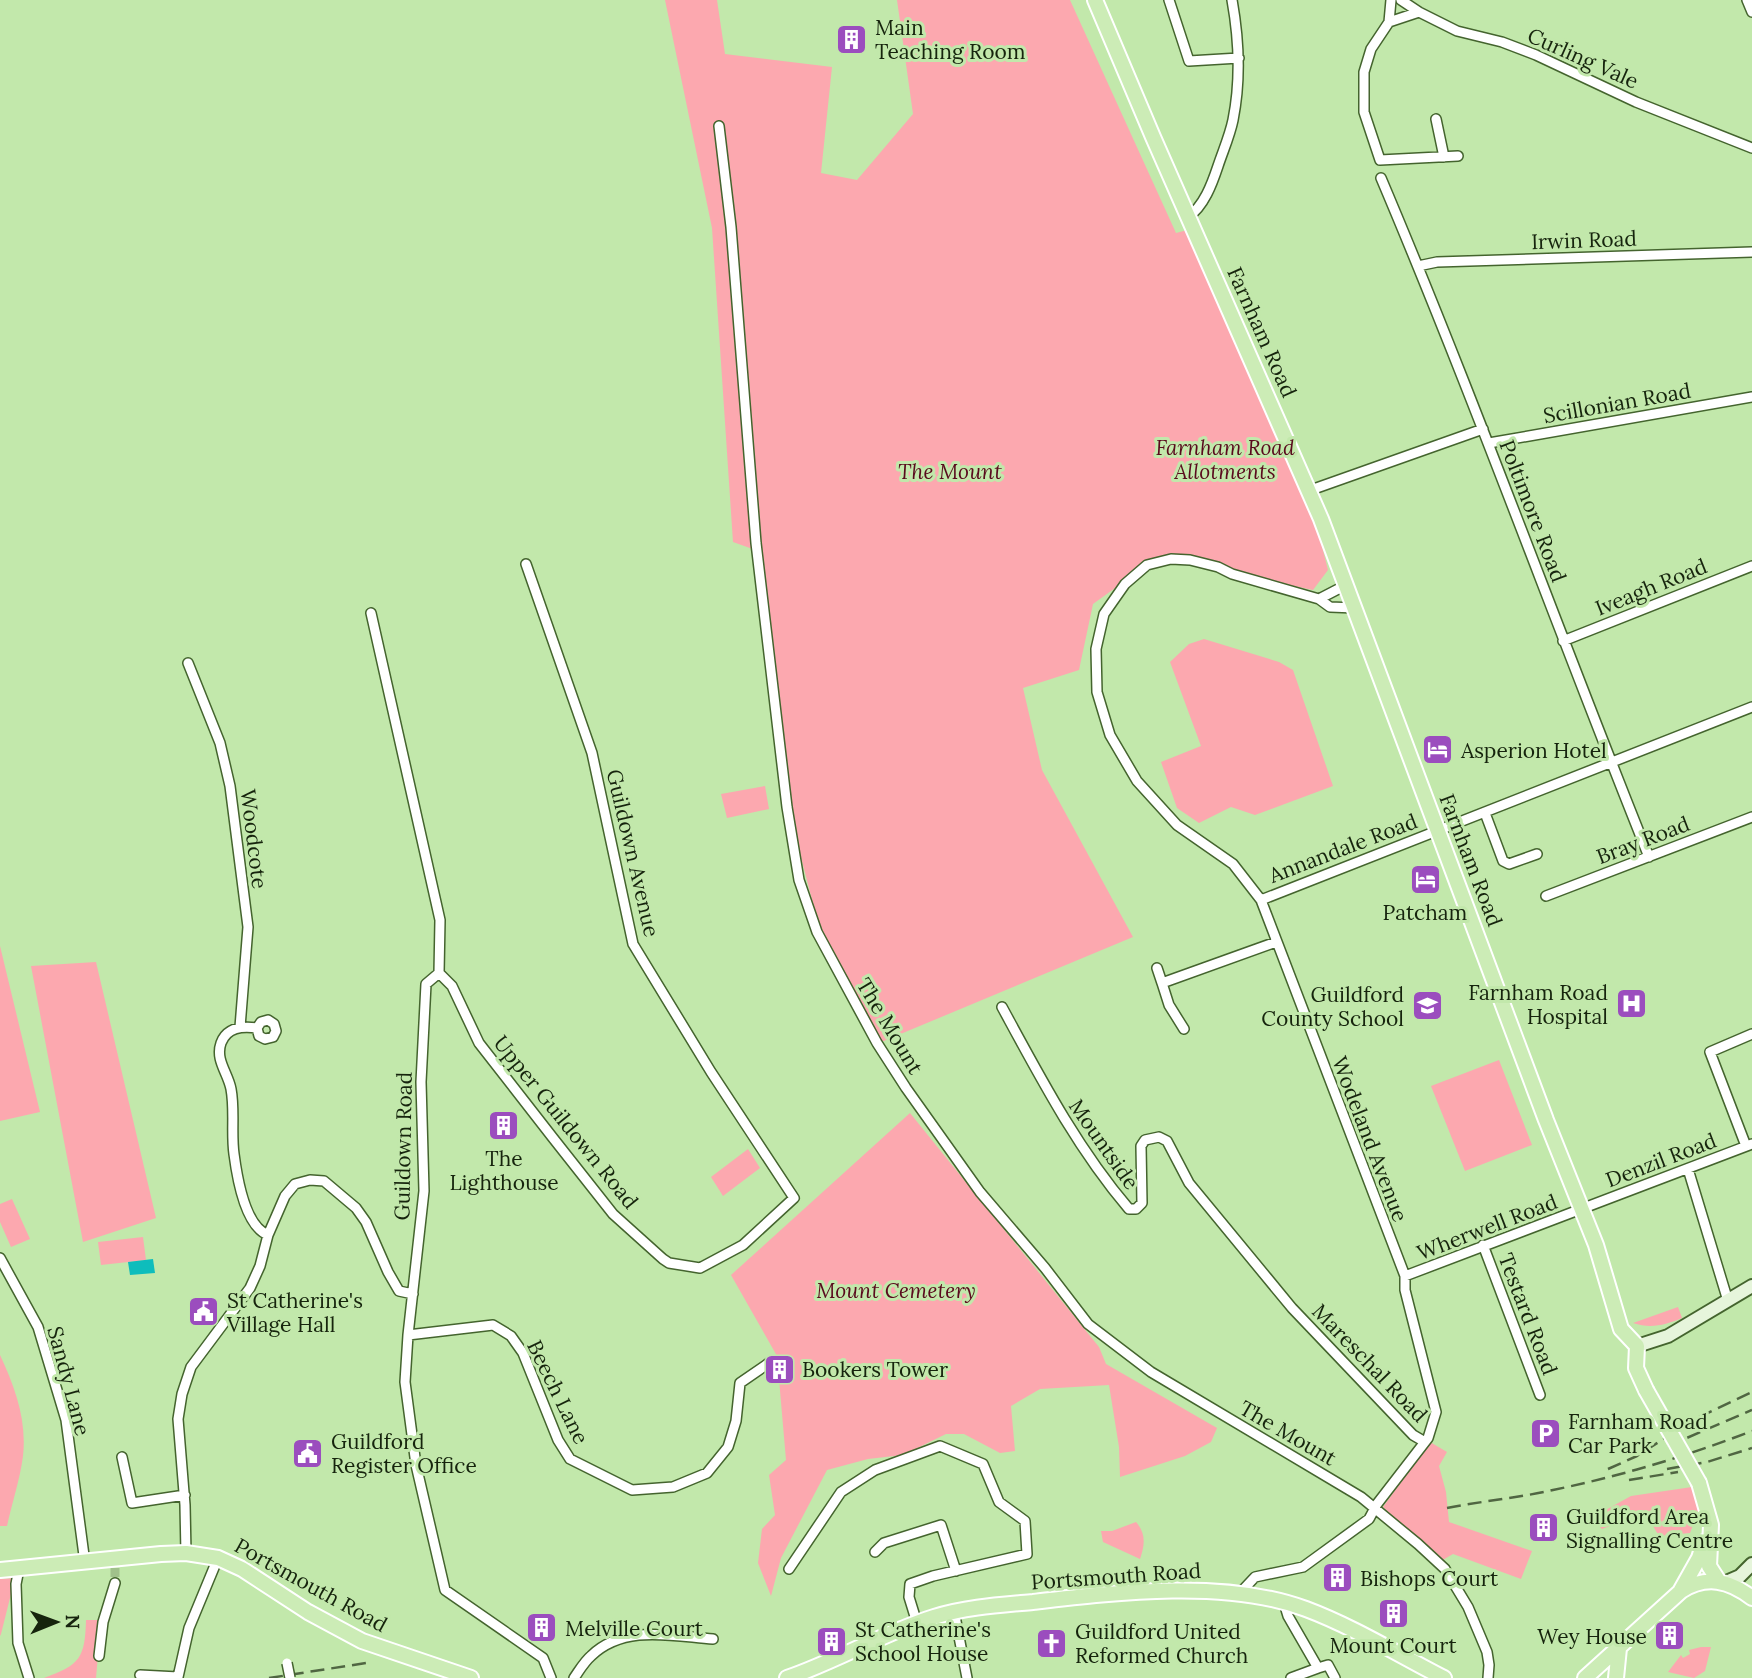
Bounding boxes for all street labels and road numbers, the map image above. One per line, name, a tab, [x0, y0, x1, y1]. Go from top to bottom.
street label: Curling Vale	[1523, 21, 1643, 95]
street label: Irwin Road	[1531, 225, 1637, 255]
street label: Farnham Road	[1221, 263, 1303, 401]
street label: Scillonian Road	[1541, 377, 1693, 429]
street label: Poltimore Road	[1493, 436, 1573, 586]
street label: Iveagh Road	[1591, 552, 1711, 622]
street label: Guildown Avenue	[601, 767, 665, 939]
street label: Woodcote	[235, 788, 273, 890]
street label: Farnham Road	[1433, 790, 1509, 930]
street label: Annandale Road	[1264, 807, 1421, 889]
street label: Bray Road	[1593, 810, 1693, 870]
street label: The Mount	[851, 973, 930, 1080]
street label: Upper Guildown Road	[488, 1030, 644, 1214]
street label: Wodeland Avenue	[1326, 1052, 1414, 1226]
street label: Guildown Road	[388, 1071, 418, 1221]
street label: Mountside	[1063, 1094, 1145, 1194]
street label: Denzil Road	[1602, 1127, 1720, 1193]
street label: Wherwell Road	[1413, 1188, 1561, 1266]
street label: Testard Road	[1492, 1249, 1564, 1379]
street label: Mareschal Road	[1307, 1298, 1433, 1428]
street label: Sandy Lane	[41, 1323, 97, 1439]
street label: Beech Lane	[521, 1336, 595, 1448]
street label: The Mount	[1235, 1394, 1342, 1472]
street label: Portsmouth Road	[230, 1532, 392, 1638]
street label: Portsmouth Road	[1030, 1557, 1202, 1595]

